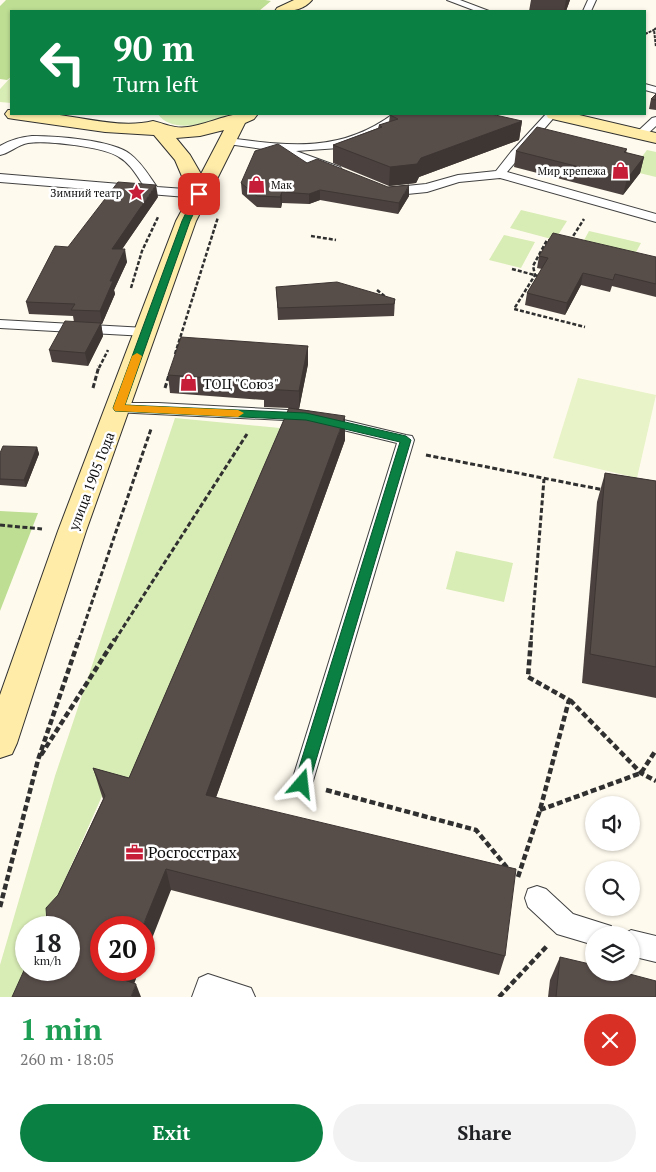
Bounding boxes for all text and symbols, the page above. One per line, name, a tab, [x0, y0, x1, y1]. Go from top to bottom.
text: 90 m	[113, 25, 194, 71]
icon: left	[30, 30, 95, 95]
text: Turn left	[113, 69, 199, 98]
shop icon: Мир крепежа	[610, 161, 630, 181]
place label: Мир крепежа	[538, 164, 606, 178]
pin	[178, 173, 220, 215]
shop icon: Мак	[247, 175, 267, 195]
place label: Мак	[271, 178, 292, 192]
icon: arrive	[185, 180, 213, 208]
place icon: Зимний театр	[126, 183, 146, 203]
place label: Зимний театр	[50, 186, 122, 200]
shop icon: ТОЦ "Союз"	[179, 373, 199, 393]
place label: ТОЦ "Союз"	[203, 374, 279, 393]
street label: улица 1905 Года	[63, 429, 119, 534]
position arrow	[275, 757, 327, 809]
map controls	[585, 796, 640, 981]
button: sound	[585, 796, 640, 851]
place label: Росгосстрах	[148, 841, 238, 863]
office icon: Росгосстрах	[124, 842, 144, 862]
button: search	[585, 861, 640, 916]
speed limit sign: 20	[90, 916, 155, 981]
text: 18	[33, 926, 62, 959]
button: layers	[585, 926, 640, 981]
text: km/h	[34, 953, 61, 968]
text: 1 min	[20, 1009, 102, 1049]
button: close	[584, 1014, 636, 1066]
text: 260 m · 18:05	[20, 1048, 114, 1070]
button: Exit	[20, 1104, 323, 1162]
button: Share	[333, 1104, 636, 1162]

